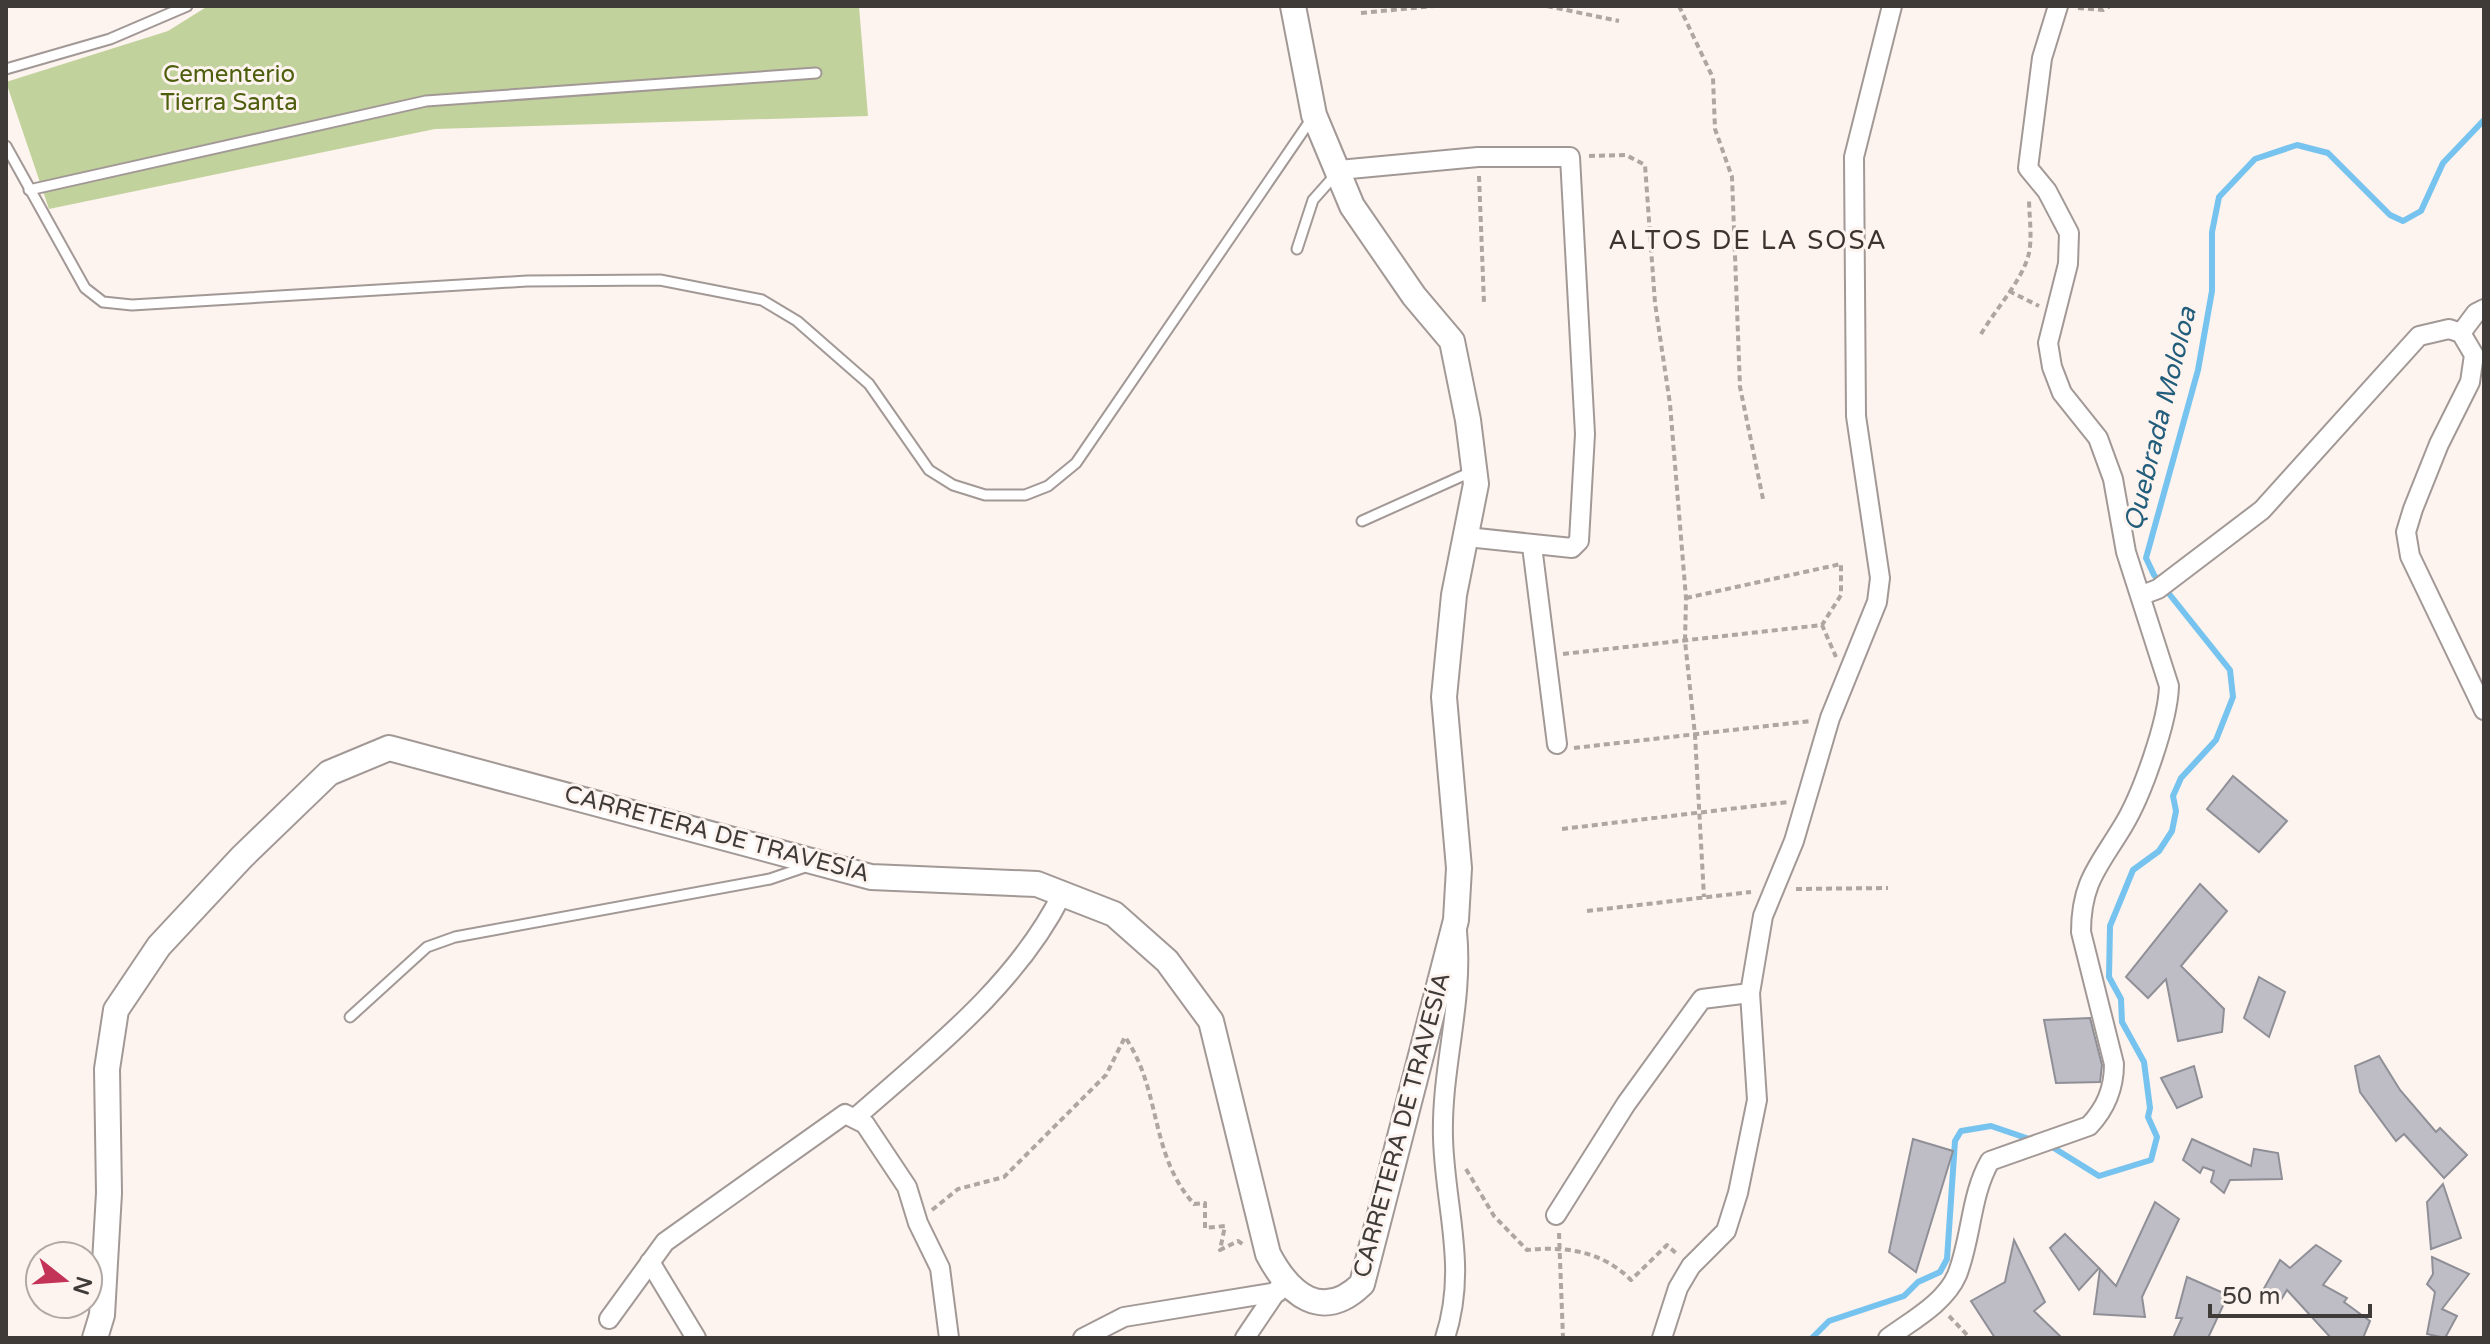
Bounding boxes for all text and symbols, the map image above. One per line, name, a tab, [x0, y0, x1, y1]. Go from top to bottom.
park label: Cementerio Tierra Santa	[160, 60, 298, 117]
district label: ALTOS DE LA SOSA	[1608, 225, 1888, 256]
water label: Quebrada Mololoa	[2117, 302, 2203, 534]
street label: CARRETERA DE TRAVESÍA	[561, 778, 873, 889]
street label: CARRETERA DE TRAVESÍA	[1346, 969, 1457, 1281]
north arrow	[24, 1240, 104, 1320]
scale bar	[2210, 1268, 2370, 1318]
text: N	[67, 1273, 97, 1298]
text: 50 m	[2222, 1282, 2280, 1311]

